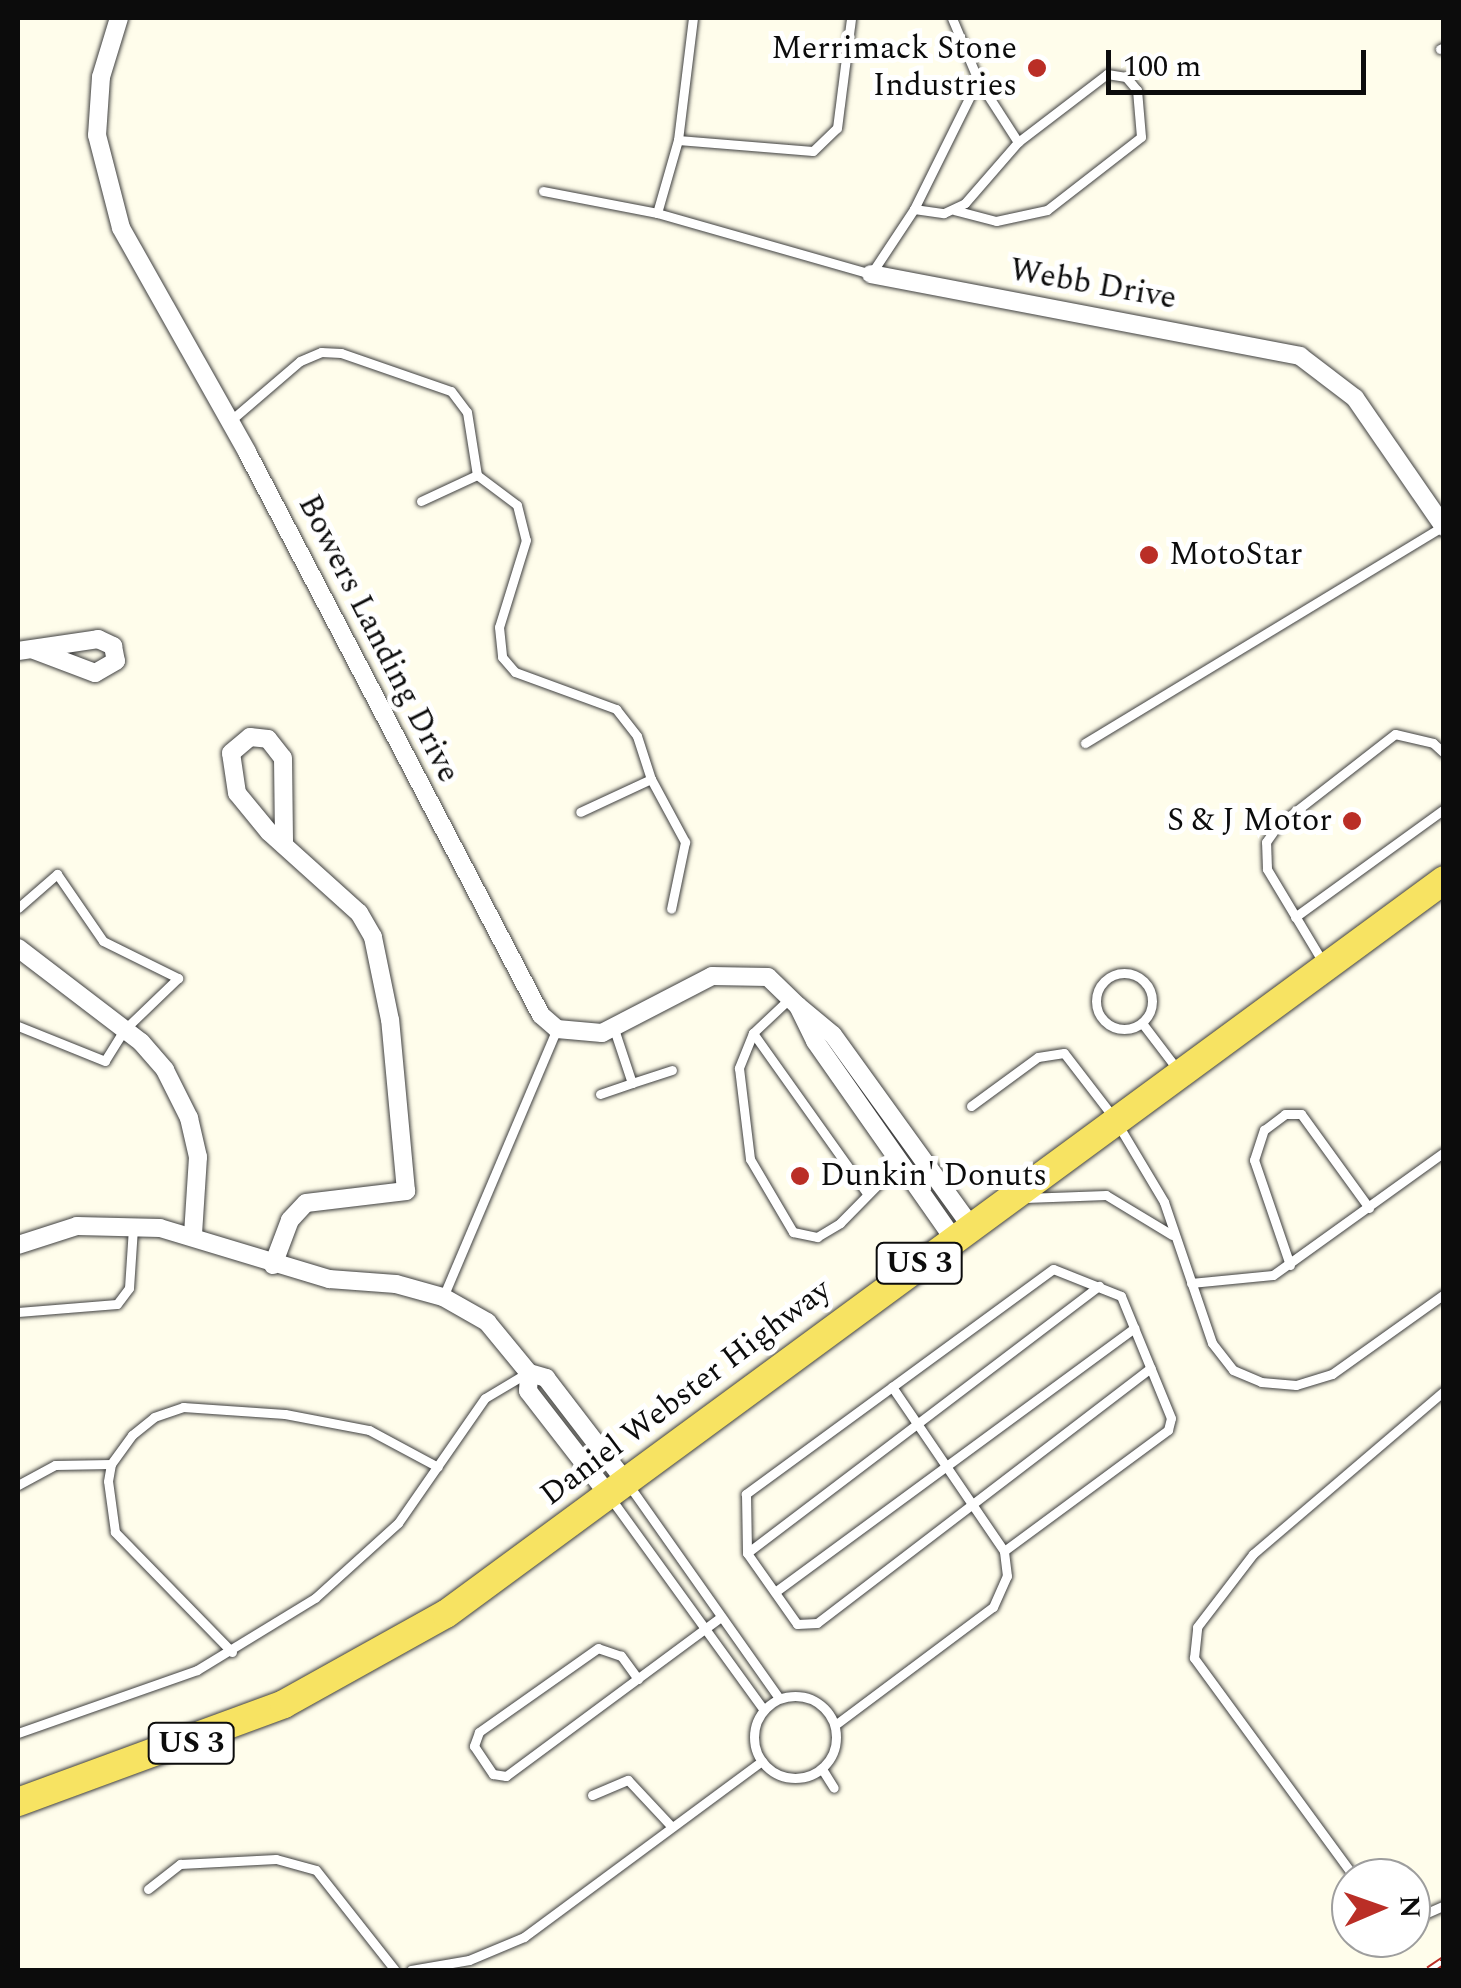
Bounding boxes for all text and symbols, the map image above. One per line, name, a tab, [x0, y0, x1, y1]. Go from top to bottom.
scale bar	[1111, 30, 1371, 92]
place label: Merrimack Stone Industries	[771, 31, 1017, 106]
text: 100 m	[1123, 44, 1201, 90]
marker: Merrimack Stone Industries	[1026, 57, 1048, 79]
street label: Webb Drive	[1007, 251, 1179, 319]
street label: Bowers Landing Drive	[289, 489, 467, 789]
place label: MotoStar	[1169, 536, 1303, 574]
marker: MotoStar	[1138, 544, 1160, 566]
place label: S & J Motor	[1167, 802, 1332, 840]
marker: S & J Motor	[1341, 810, 1363, 832]
place label: Dunkin' Donuts	[820, 1157, 1047, 1195]
marker: Dunkin' Donuts	[789, 1165, 811, 1187]
road number: US 3	[874, 1238, 964, 1288]
street label: Daniel Webster Highway	[533, 1271, 839, 1515]
road number: US 3	[146, 1718, 236, 1768]
north arrow	[1331, 1858, 1431, 1958]
text: N	[1388, 1895, 1431, 1919]

